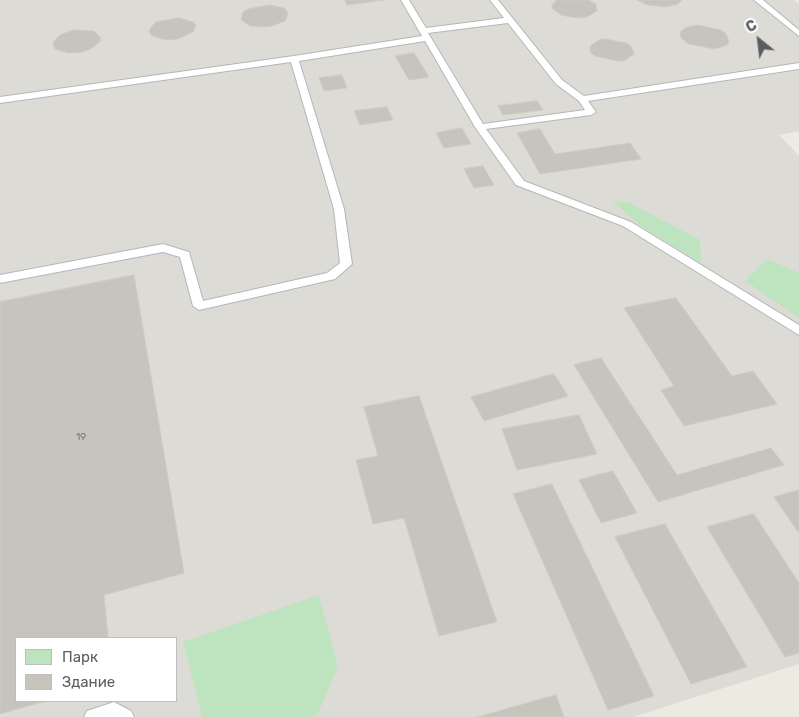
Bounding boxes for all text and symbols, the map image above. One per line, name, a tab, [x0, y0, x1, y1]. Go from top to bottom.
north arrow	[734, 15, 784, 65]
text: С	[743, 17, 760, 36]
house number: 19	[76, 431, 86, 443]
legend	[15, 637, 178, 702]
text: Парк	[62, 648, 98, 666]
text: Здание	[62, 673, 115, 691]

